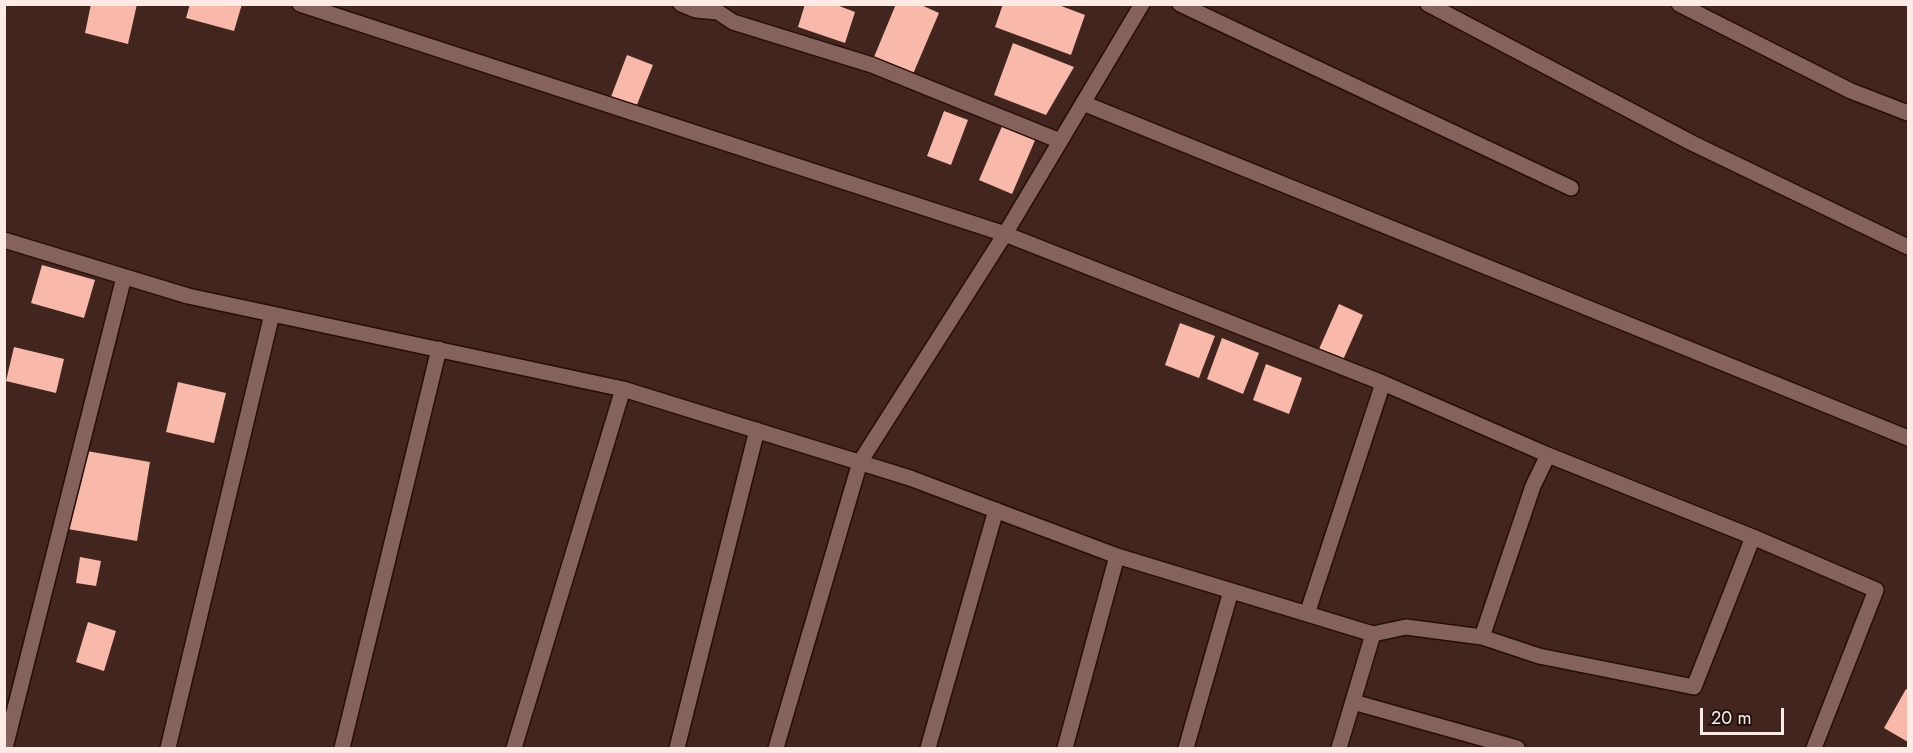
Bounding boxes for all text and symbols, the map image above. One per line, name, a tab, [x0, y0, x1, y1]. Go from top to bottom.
scale bar	[1703, 696, 1787, 734]
text: 20 m	[1711, 705, 1751, 731]

